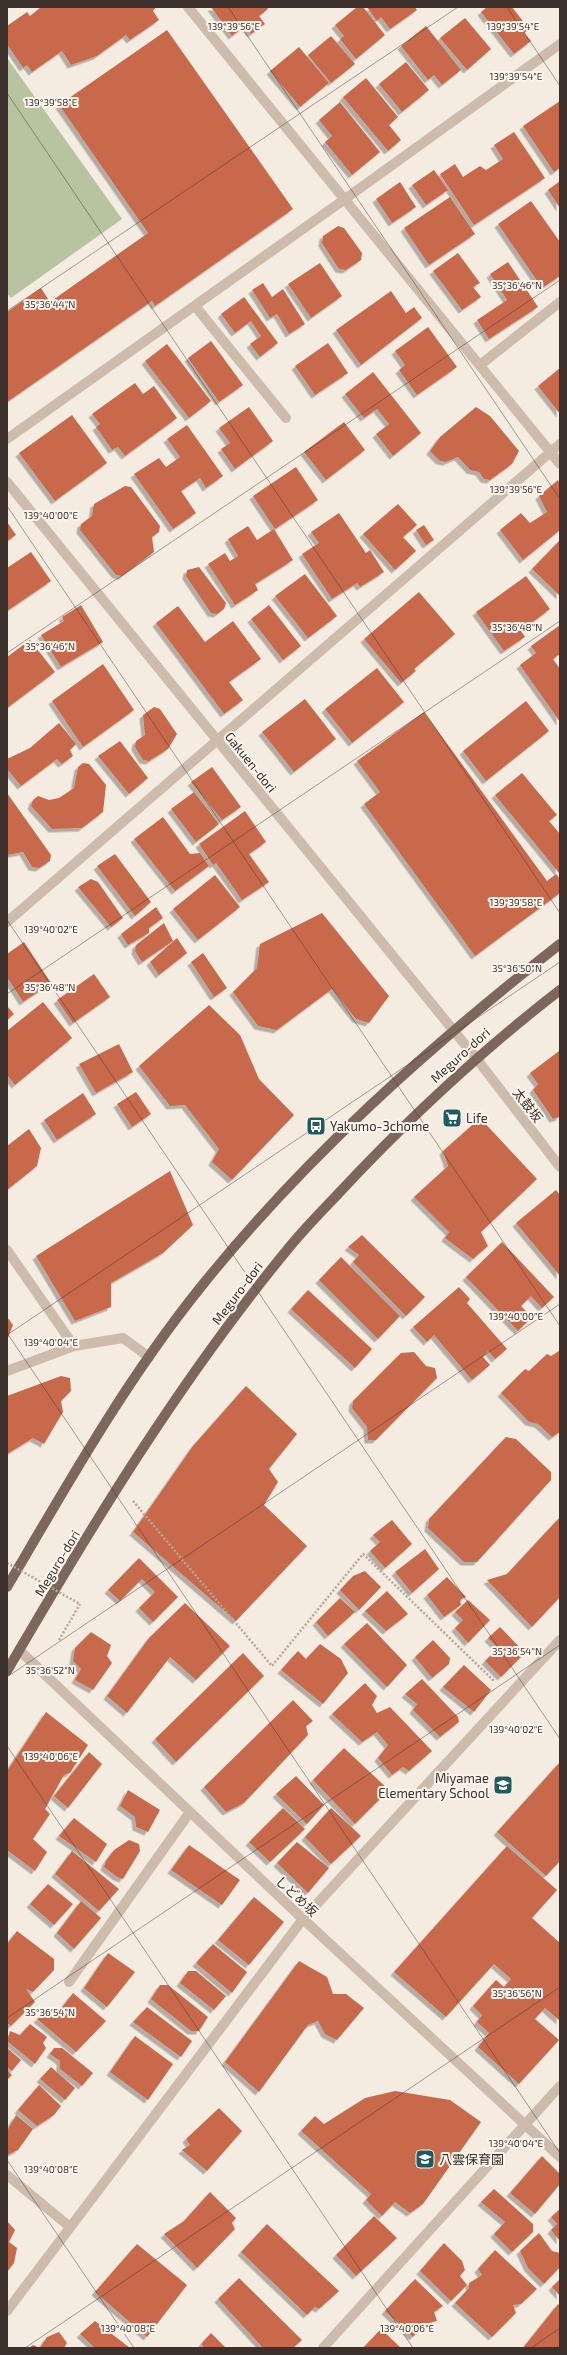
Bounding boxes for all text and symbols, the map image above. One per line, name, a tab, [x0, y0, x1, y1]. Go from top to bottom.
text: 139°39'56"E	[208, 20, 261, 32]
text: 139°39'54"E	[487, 20, 540, 32]
text: 139°39'54"E	[490, 70, 543, 82]
text: 139°39'58"E	[25, 96, 78, 108]
text: 35°36'46"N	[492, 279, 542, 291]
text: 35°36'44"N	[25, 298, 75, 310]
text: 139°39'56"E	[490, 483, 543, 495]
text: 139°40'00"E	[24, 509, 79, 521]
text: 35°36'48"N	[492, 621, 542, 633]
text: 35°36'46"N	[25, 640, 75, 652]
street label: Gakuen-dori	[222, 729, 280, 795]
text: 139°39'58"E	[490, 896, 543, 908]
text: 139°40'02"E	[24, 923, 78, 935]
text: 35°36'50"N	[492, 962, 542, 974]
text: 35°36'48"N	[25, 981, 75, 993]
street label: Meguro-dori	[427, 1024, 493, 1086]
street label: 太鼓坂	[510, 1085, 546, 1125]
supermarket icon: Life	[441, 1107, 463, 1129]
place label: Life	[466, 1110, 488, 1126]
bus stop icon: Yakumo-3chome	[305, 1115, 327, 1137]
place label: Yakumo-3chome	[330, 1118, 429, 1134]
street label: Meguro-dori	[208, 1258, 266, 1328]
text: 139°40'00"E	[489, 1310, 544, 1322]
text: 139°40'04"E	[24, 1336, 79, 1348]
street label: Meguro-dori	[31, 1527, 83, 1599]
text: 35°36'54"N	[492, 1645, 542, 1657]
text: 35°36'52"N	[25, 1664, 75, 1676]
text: 139°40'02"E	[489, 1723, 543, 1735]
text: 139°40'06"E	[24, 1750, 78, 1762]
place label: Miyamae Elementary School	[378, 1770, 489, 1801]
school or university icon: Miyamae Elementary School	[492, 1774, 514, 1796]
street label: しどめ坂	[273, 1872, 321, 1920]
text: 35°36'56"N	[492, 1987, 542, 1999]
text: 35°36'54"N	[25, 2006, 75, 2018]
text: 139°40'04"E	[489, 2137, 544, 2149]
school or university icon: 八雲保育園	[414, 2148, 436, 2170]
place label: 八雲保育園	[439, 2151, 504, 2167]
text: 139°40'08"E	[24, 2163, 79, 2175]
text: 139°40'08"E	[101, 2322, 156, 2334]
text: 139°40'06"E	[380, 2322, 434, 2334]

